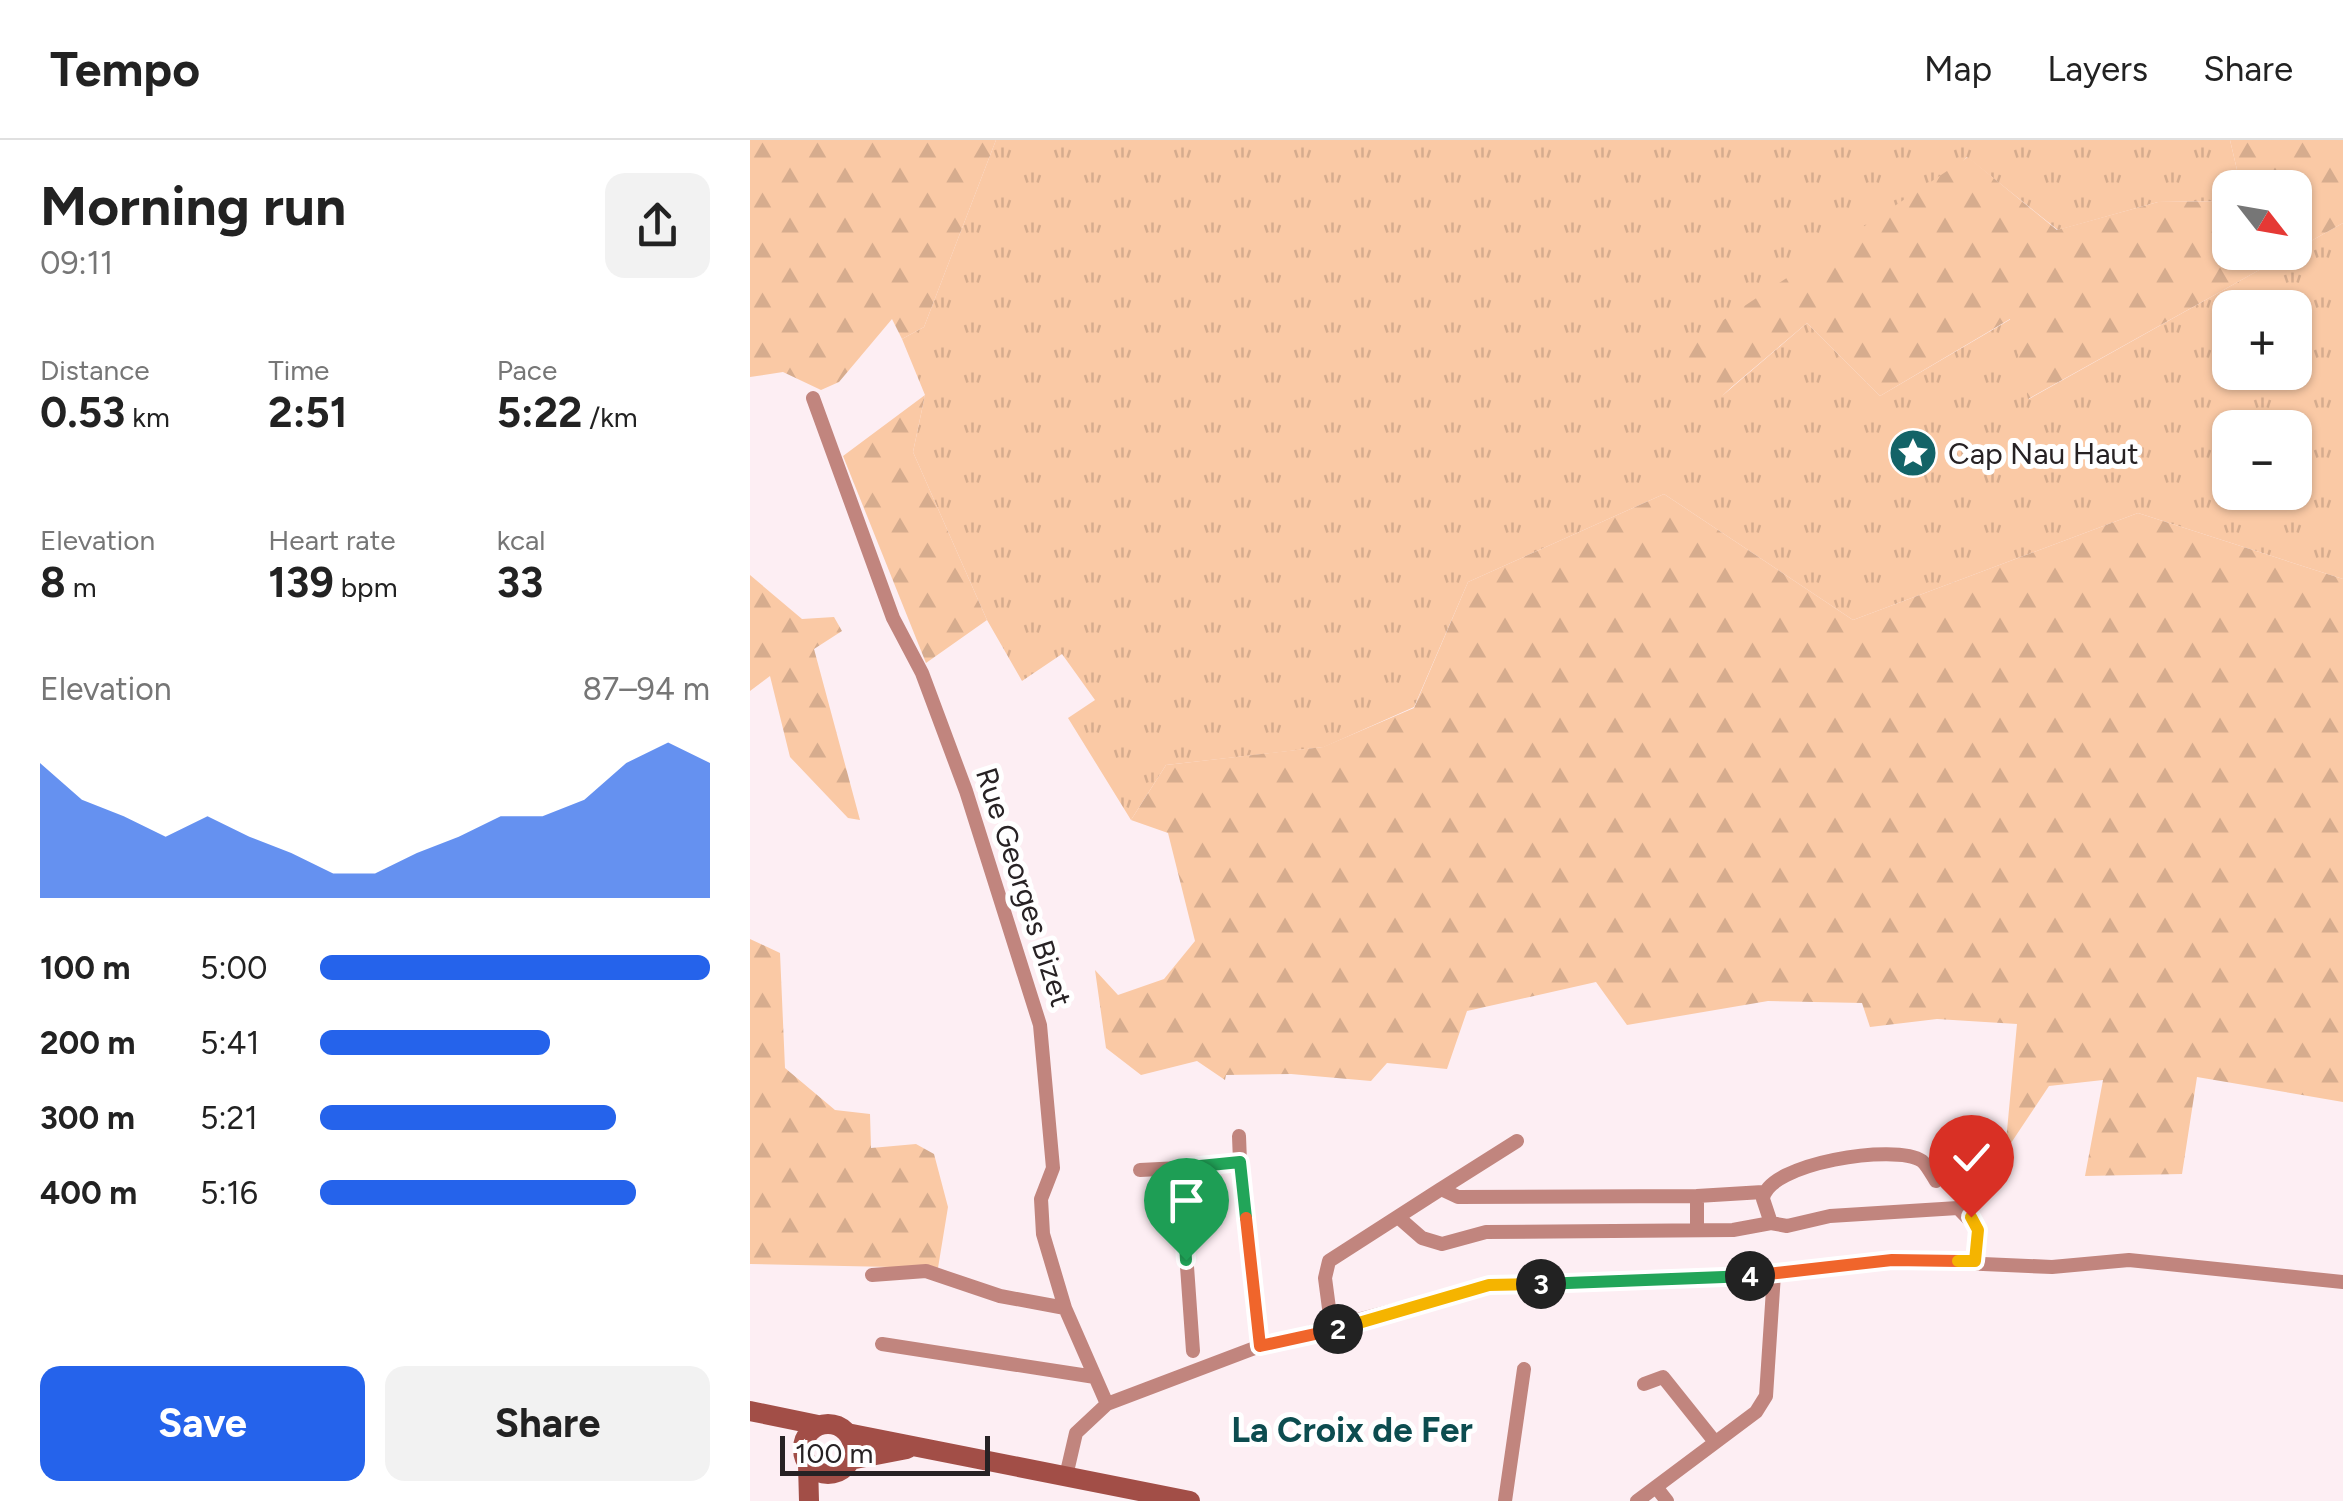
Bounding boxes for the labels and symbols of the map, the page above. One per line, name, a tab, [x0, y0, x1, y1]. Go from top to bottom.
north arrow	[2212, 170, 2312, 270]
place icon: Cap Nau Haut	[1887, 427, 1939, 479]
place label: Cap Nau Haut	[1948, 435, 2139, 472]
street label: Rue Georges Bizet	[968, 763, 1080, 1011]
pin	[1929, 1115, 2014, 1218]
pin	[1144, 1158, 1229, 1261]
pin: 4	[1725, 1251, 1775, 1301]
pin: 3	[1516, 1259, 1566, 1309]
pin: 2	[1313, 1304, 1363, 1354]
district label: La Croix de Fer	[1231, 1409, 1473, 1451]
scale bar	[780, 1431, 990, 1476]

